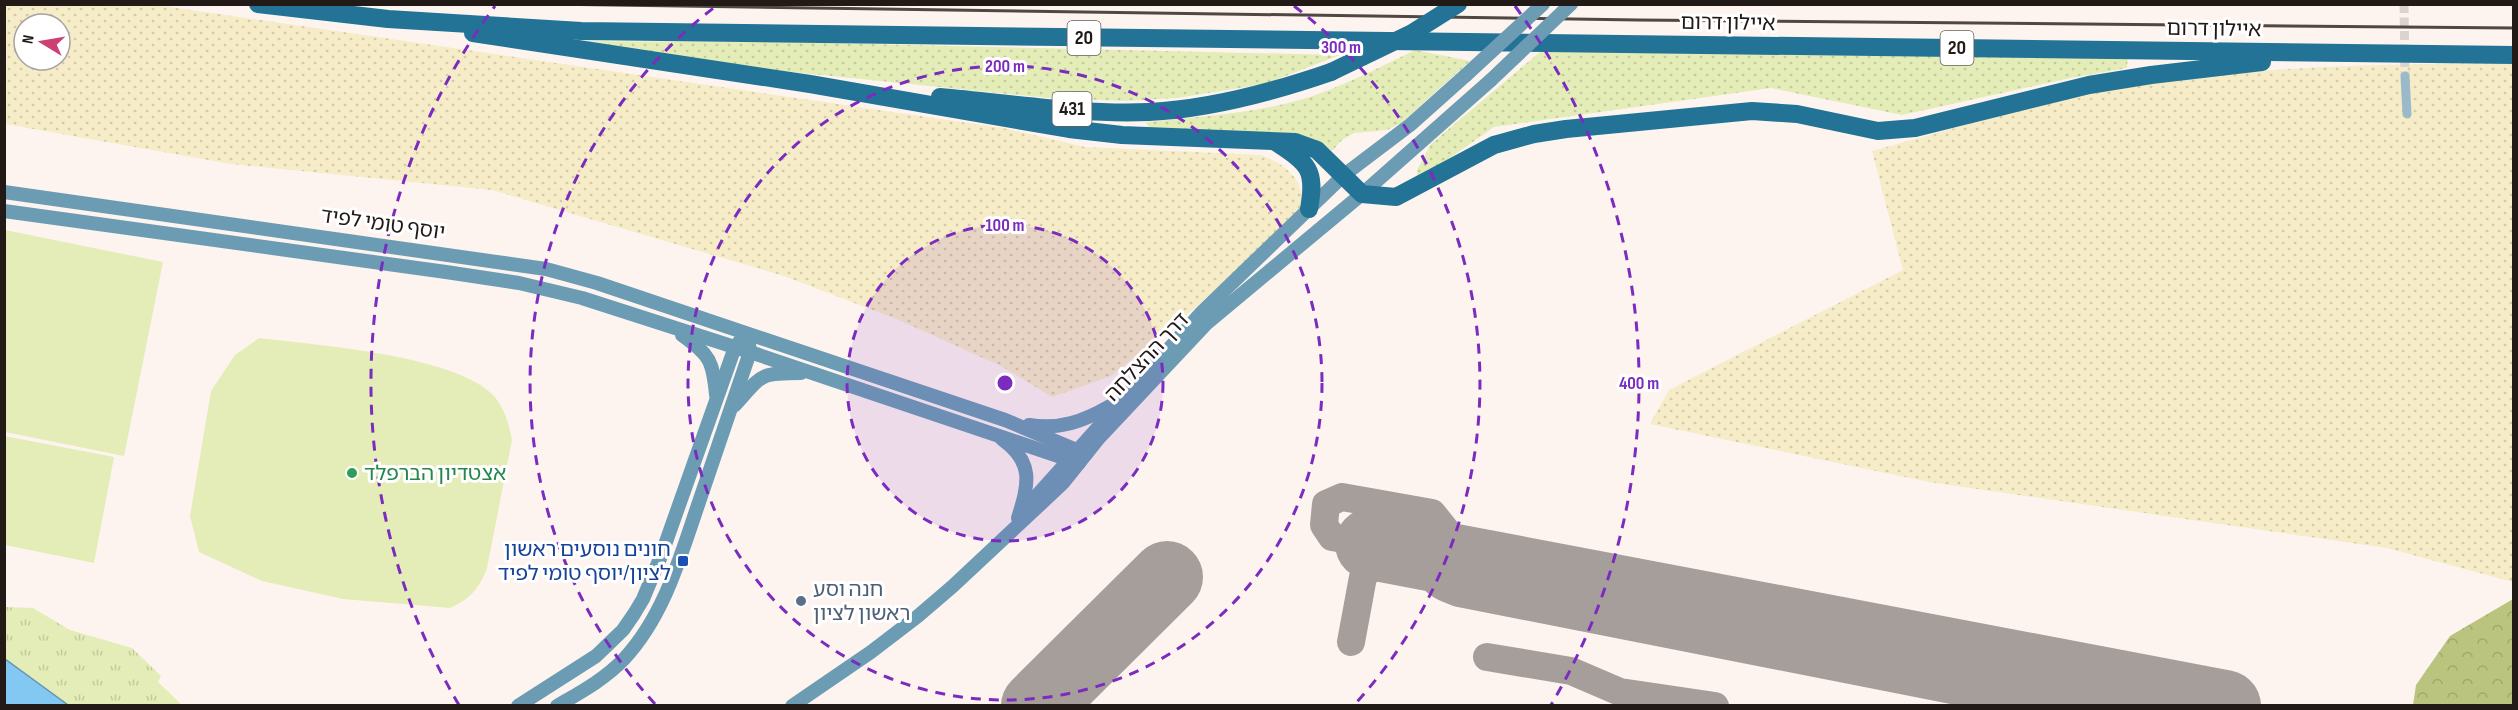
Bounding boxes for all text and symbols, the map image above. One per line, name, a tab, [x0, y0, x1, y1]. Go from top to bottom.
street label: איילון דרום	[1680, 10, 1776, 36]
north arrow	[12, 12, 72, 72]
street label: איילון דרום	[2166, 16, 2262, 42]
road number: 20	[1068, 21, 1100, 55]
road number: 20	[1940, 31, 1974, 65]
text: N	[19, 33, 39, 45]
text: 300 m	[1321, 37, 1361, 58]
text: 200 m	[985, 56, 1025, 77]
road number: 431	[1052, 92, 1092, 126]
street label: יוסף טומי לפיד	[319, 203, 447, 245]
text: 100 m	[986, 215, 1025, 236]
street label: דרך ההצלחה	[1100, 307, 1194, 407]
centre of rings	[995, 373, 1015, 393]
text: 400 m	[1619, 373, 1659, 394]
place label: אצטדיון הברפלד	[364, 461, 506, 486]
marker: אצטדיון הברפלד	[345, 466, 359, 480]
place label: חונים נוסעים ראשון לציון/יוסף טומי לפיד	[498, 537, 671, 586]
marker: חונים נוסעים ראשון לציון/יוסף טומי לפיד	[676, 554, 690, 568]
place label: חנה וסע ראשון לציון	[813, 577, 910, 626]
marker: חנה וסע ראשון לציון	[794, 594, 808, 608]

